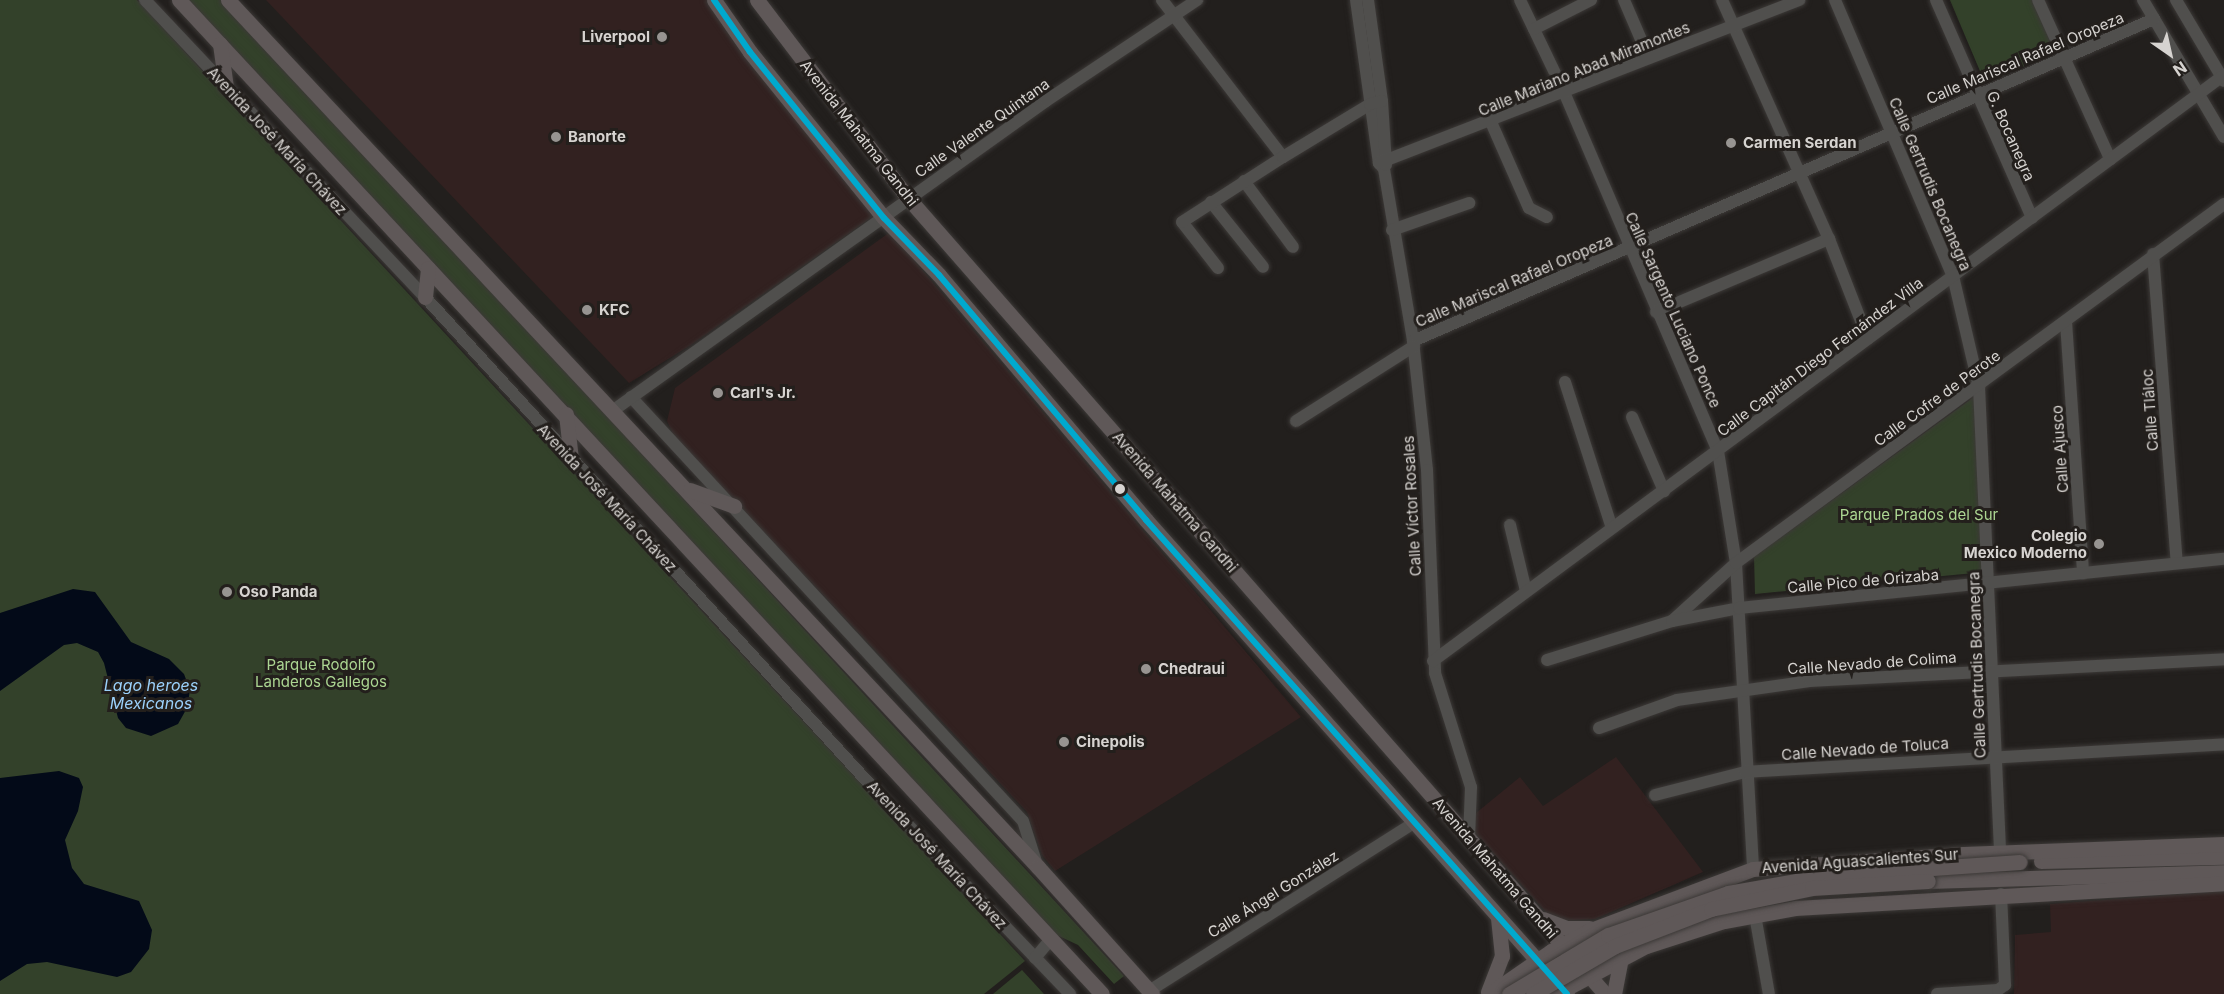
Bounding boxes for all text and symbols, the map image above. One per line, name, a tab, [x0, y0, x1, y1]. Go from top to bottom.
street label: Calle Mariscal Rafael Oropeza	[1924, 8, 2126, 108]
street label: Calle Mariano Abad Miramontes	[1475, 18, 1693, 120]
north arrow	[2140, 24, 2200, 84]
place label: Liverpool	[582, 28, 650, 46]
marker: Liverpool	[655, 30, 669, 44]
street label: Avenida Mahatma Gandhi	[796, 56, 922, 210]
text: N	[2169, 57, 2191, 81]
street label: Avenida José María Chávez	[204, 63, 350, 219]
street label: Calle Valente Quintana	[911, 75, 1053, 181]
street label: G. Bocanegra	[1983, 88, 2039, 184]
street label: Calle Gertrudis Bocanegra	[1885, 95, 1975, 273]
place label: Banorte	[568, 128, 626, 146]
marker: Banorte	[549, 130, 563, 144]
place label: Carmen Serdan	[1743, 134, 1857, 152]
marker: Carmen Serdan	[1724, 136, 1738, 150]
street label: Calle Sargento Luciano Ponce	[1622, 209, 1724, 411]
street label: Calle Mariscal Rafael Oropeza	[1413, 231, 1615, 331]
street label: Calle Capitán Diego Fernández Villa	[1714, 274, 1926, 440]
place label: KFC	[599, 301, 630, 319]
marker: KFC	[580, 303, 594, 317]
street label: Calle Cofre de Perote	[1870, 346, 2004, 450]
street label: Calle Tláloc	[2138, 368, 2162, 452]
place label: Carl's Jr.	[730, 384, 796, 402]
marker: Carl's Jr.	[711, 386, 725, 400]
street label: Calle Ajusco	[2048, 405, 2072, 493]
street label: Avenida José María Chávez	[534, 420, 680, 576]
street label: Avenida Mahatma Gandhi	[1109, 428, 1241, 576]
street label: Calle Víctor Rosales	[1399, 435, 1425, 577]
unlabelled marker	[1114, 483, 1126, 495]
park label: Parque Prados del Sur	[1840, 506, 1998, 524]
place label: Colegio Mexico Moderno	[1964, 526, 2087, 561]
marker: Colegio Mexico Moderno	[2092, 537, 2106, 551]
street label: Calle Pico de Orizaba	[1786, 565, 1940, 597]
street label: Calle Gertrudis Bocanegra	[1965, 571, 1989, 759]
place label: Oso Panda	[239, 583, 317, 601]
marker: Oso Panda	[220, 585, 234, 599]
street label: Calle Nevado de Colima	[1787, 648, 1957, 678]
park label: Parque Rodolfo Landeros Gallegos	[255, 655, 387, 690]
place label: Chedraui	[1158, 660, 1225, 678]
marker: Chedraui	[1139, 662, 1153, 676]
water label: Lago heroes Mexicanos	[104, 675, 198, 713]
place label: Cinepolis	[1076, 733, 1145, 751]
street label: Calle Nevado de Toluca	[1781, 734, 1949, 764]
marker: Cinepolis	[1057, 735, 1071, 749]
street label: Avenida José María Chávez	[864, 777, 1010, 933]
street label: Avenida Mahatma Gandhi	[1429, 794, 1561, 942]
street label: Avenida Aguascalientes Sur	[1761, 845, 1959, 877]
street label: Calle Ángel González	[1204, 846, 1342, 942]

